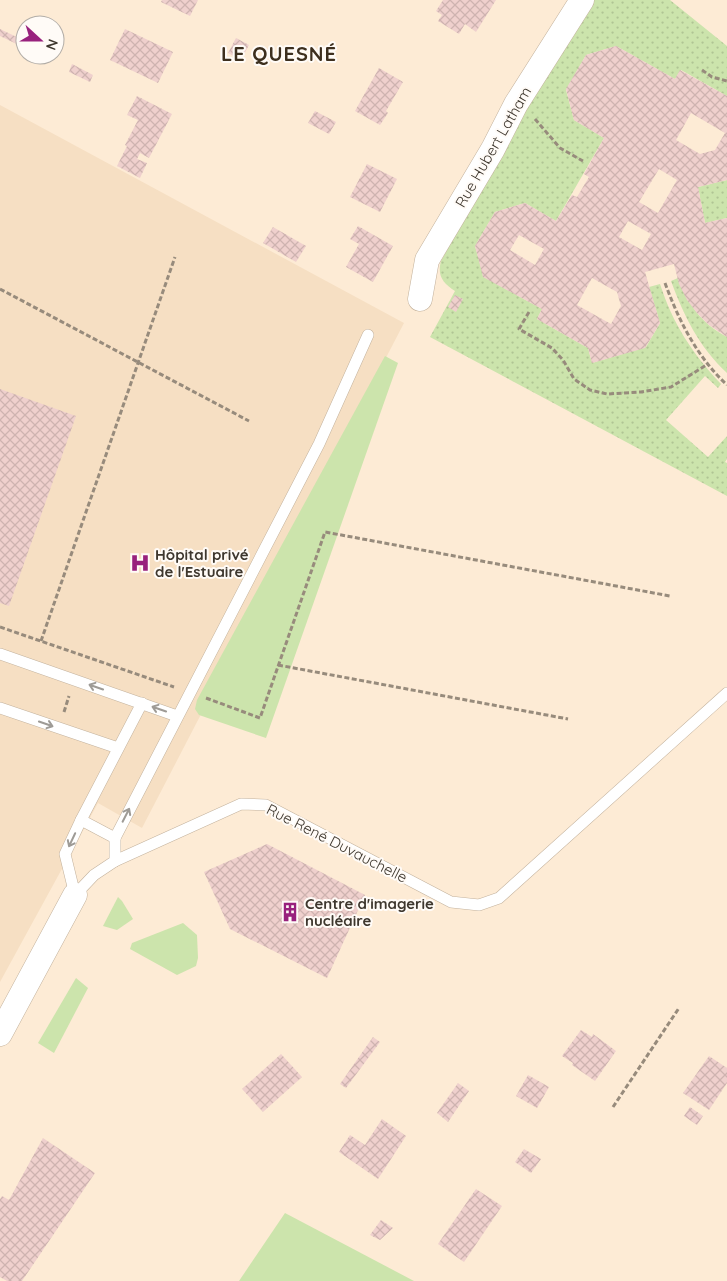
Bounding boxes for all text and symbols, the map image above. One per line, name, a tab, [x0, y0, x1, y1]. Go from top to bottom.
north arrow	[15, 15, 65, 65]
text: N	[42, 37, 62, 53]
district label: LE QUESNÉ	[221, 41, 337, 66]
street label: Rue Hubert Latham	[451, 83, 535, 211]
place label: Hôpital privé de l'Estuaire	[155, 545, 249, 581]
hospital icon: Hôpital privé de l'Estuaire	[129, 552, 151, 574]
one-way arrow	[88, 682, 104, 691]
one-way arrow	[152, 704, 168, 713]
one-way arrow	[38, 720, 53, 729]
street label: Rue René Duvauchelle	[263, 799, 411, 887]
one-way arrow	[122, 808, 131, 823]
one-way arrow	[67, 832, 76, 847]
place label: Centre d'imagerie nucléaire	[305, 894, 434, 930]
building icon: Centre d'imagerie nucléaire	[279, 901, 301, 923]

